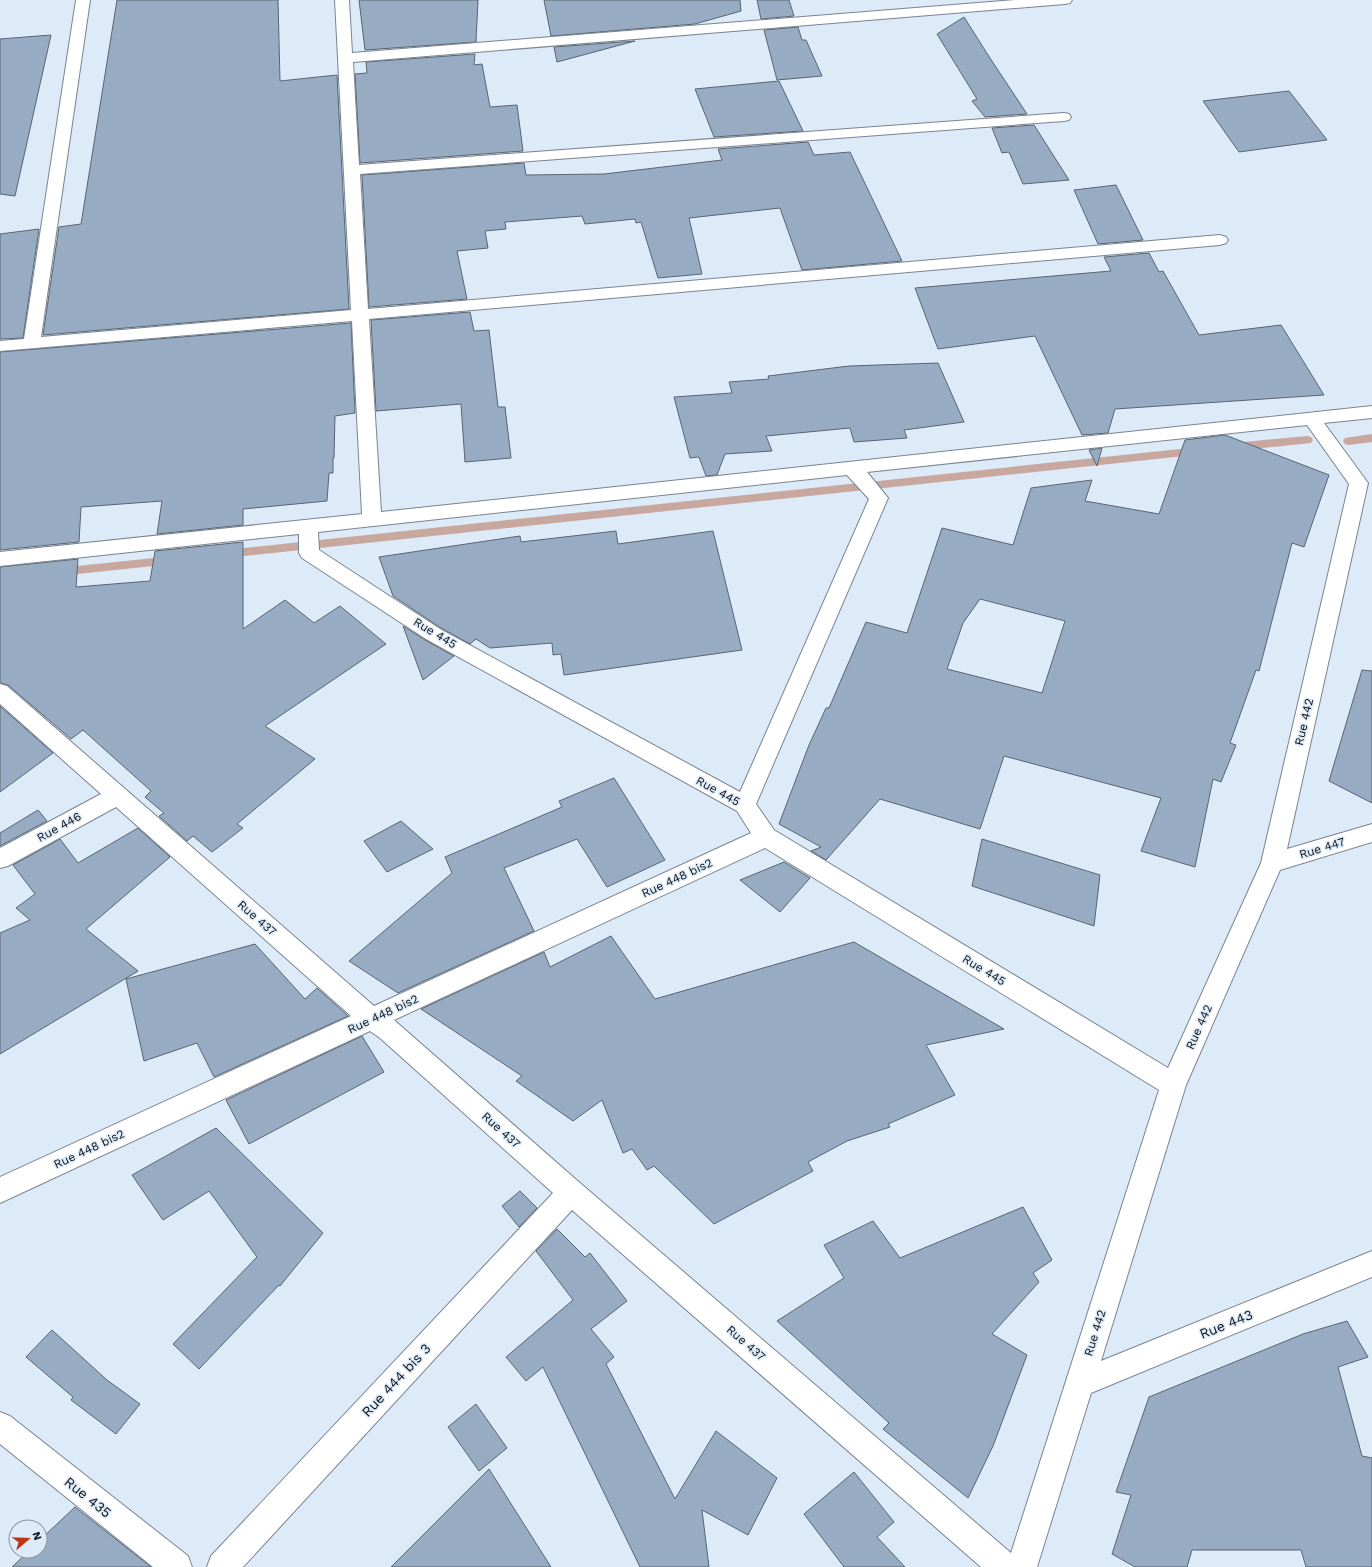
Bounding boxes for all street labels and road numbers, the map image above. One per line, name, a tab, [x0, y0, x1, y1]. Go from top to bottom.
street label: Rue 445	[411, 615, 459, 651]
street label: Rue 442	[1292, 697, 1316, 747]
street label: Rue 445	[694, 773, 742, 809]
street label: Rue 446	[35, 809, 83, 845]
street label: Rue 447	[1297, 834, 1347, 862]
street label: Rue 448 bis2	[639, 855, 715, 900]
street label: Rue 437	[235, 897, 279, 939]
street label: Rue 445	[960, 952, 1008, 988]
street label: Rue 448 bis2	[345, 991, 421, 1036]
street label: Rue 442	[1183, 1002, 1215, 1052]
street label: Rue 437	[479, 1109, 523, 1151]
street label: Rue 448 bis2	[51, 1126, 127, 1171]
street label: Rue 443	[1197, 1306, 1255, 1342]
street label: Rue 442	[1081, 1308, 1109, 1358]
street label: Rue 437	[724, 1322, 768, 1364]
street label: Rue 444 bis 3	[358, 1340, 434, 1420]
street label: Rue 435	[61, 1473, 115, 1521]

